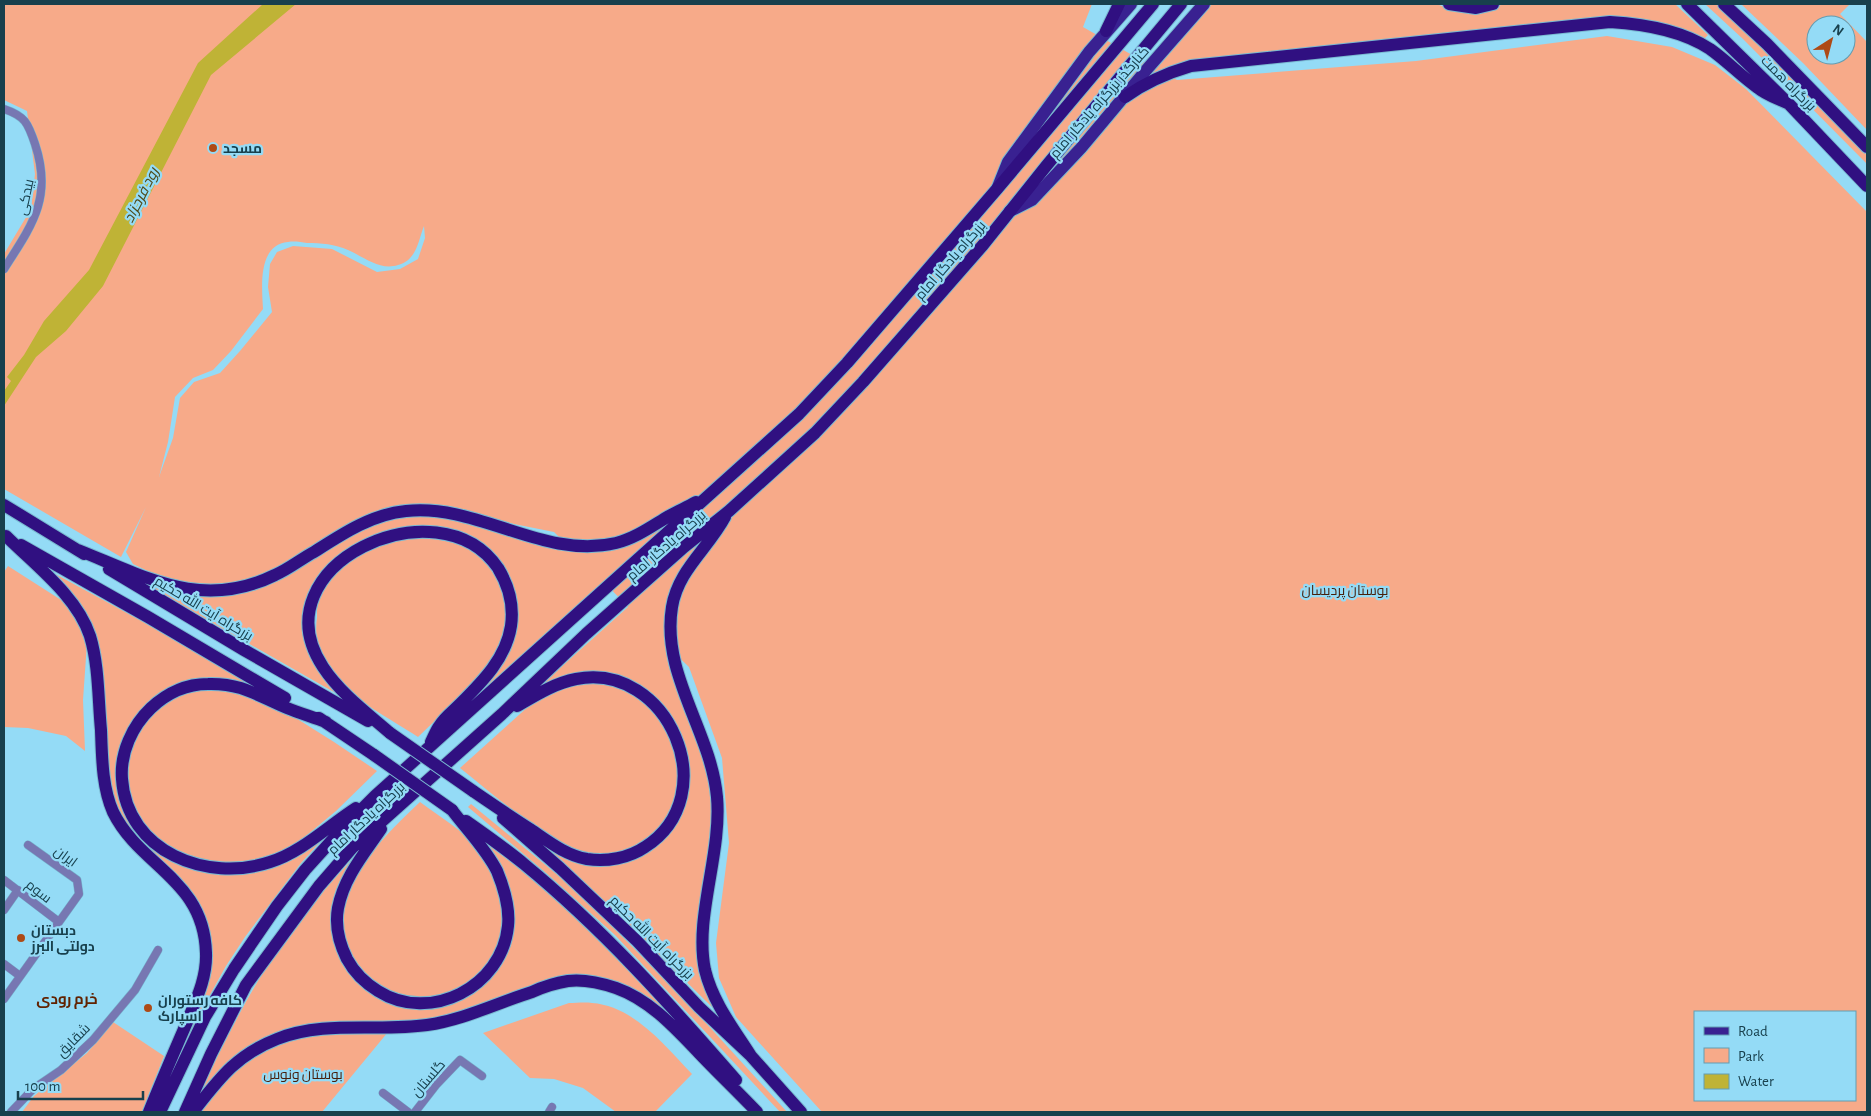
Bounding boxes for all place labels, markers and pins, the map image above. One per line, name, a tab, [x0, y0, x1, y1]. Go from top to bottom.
marker: مسجد	[207, 142, 219, 154]
place label: مسجد	[223, 142, 262, 156]
place label: دبستان دولتی البرز	[30, 924, 95, 955]
marker: دبستان دولتی البرز	[15, 932, 27, 944]
place label: کافه رستوران اسپارک	[158, 994, 242, 1026]
marker: کافه رستوران اسپارک	[142, 1002, 154, 1014]

